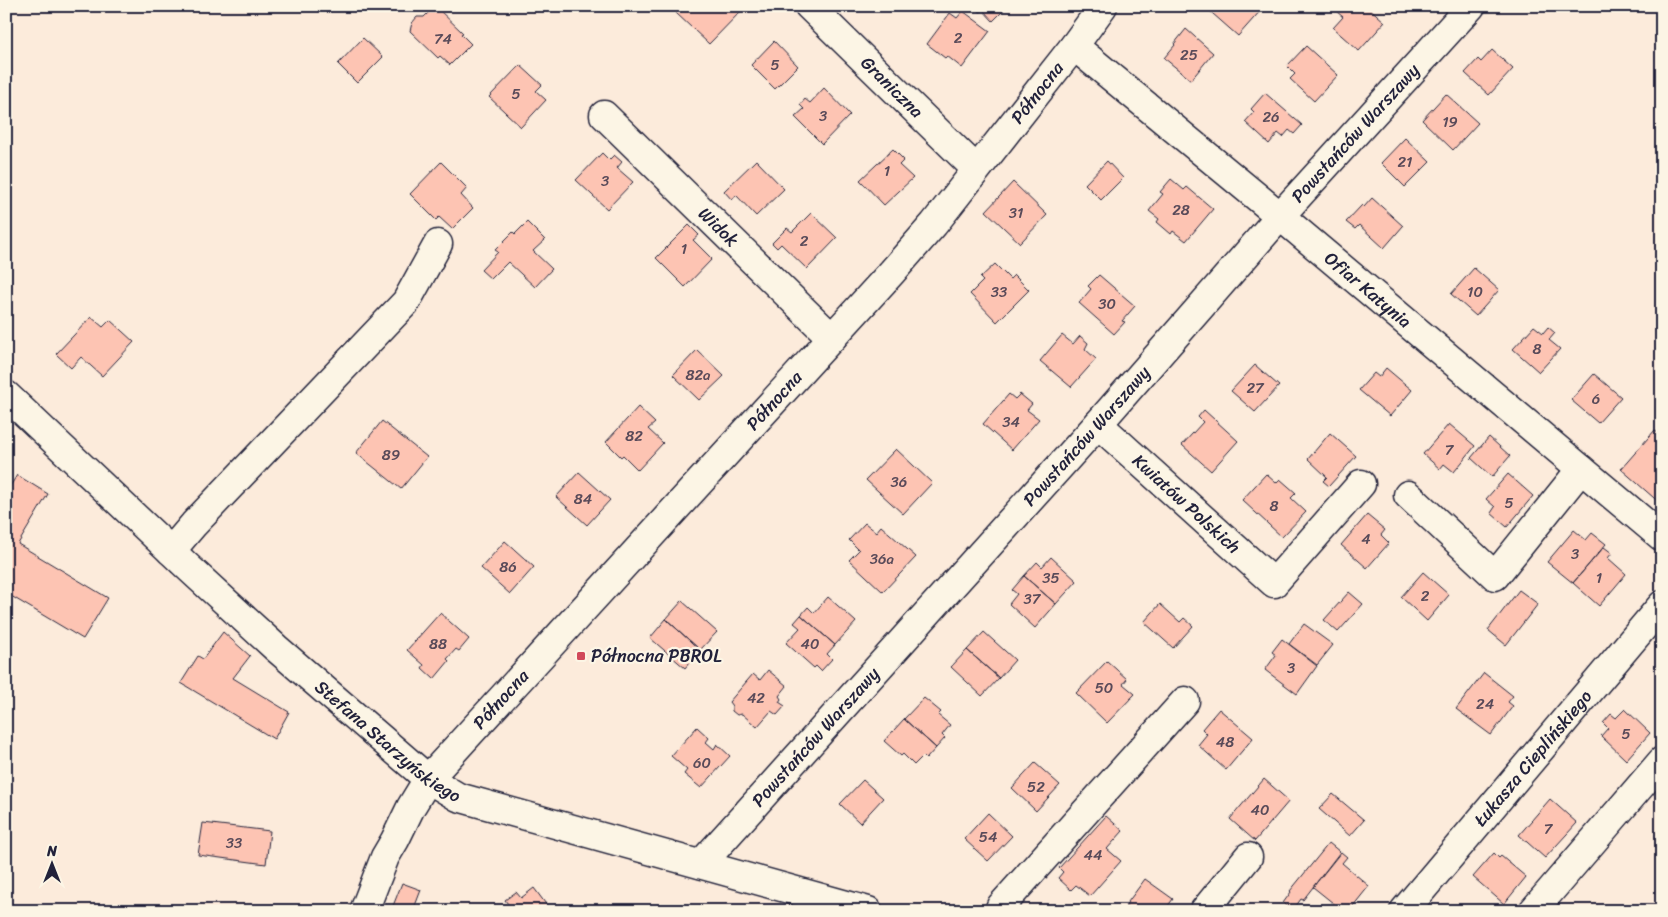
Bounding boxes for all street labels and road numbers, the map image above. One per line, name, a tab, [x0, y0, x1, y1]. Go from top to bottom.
street label: Graniczna	[853, 48, 931, 126]
street label: Północna	[1002, 54, 1073, 131]
street label: Powstańców Warszawy	[1283, 55, 1428, 211]
street label: Widok	[690, 199, 747, 255]
street label: Ofiar Katynia	[1317, 243, 1419, 337]
street label: Powstańców Warszawy	[1015, 358, 1159, 514]
street label: Północna	[738, 362, 811, 438]
street label: Kwiatów Polskich	[1124, 446, 1248, 562]
street label: Powstańców Warszawy	[743, 659, 888, 815]
street label: Północna	[465, 661, 538, 737]
street label: Stefana Starzyńskiego	[307, 672, 468, 811]
street label: Łukasza Cieplińskiego	[1466, 682, 1600, 834]

